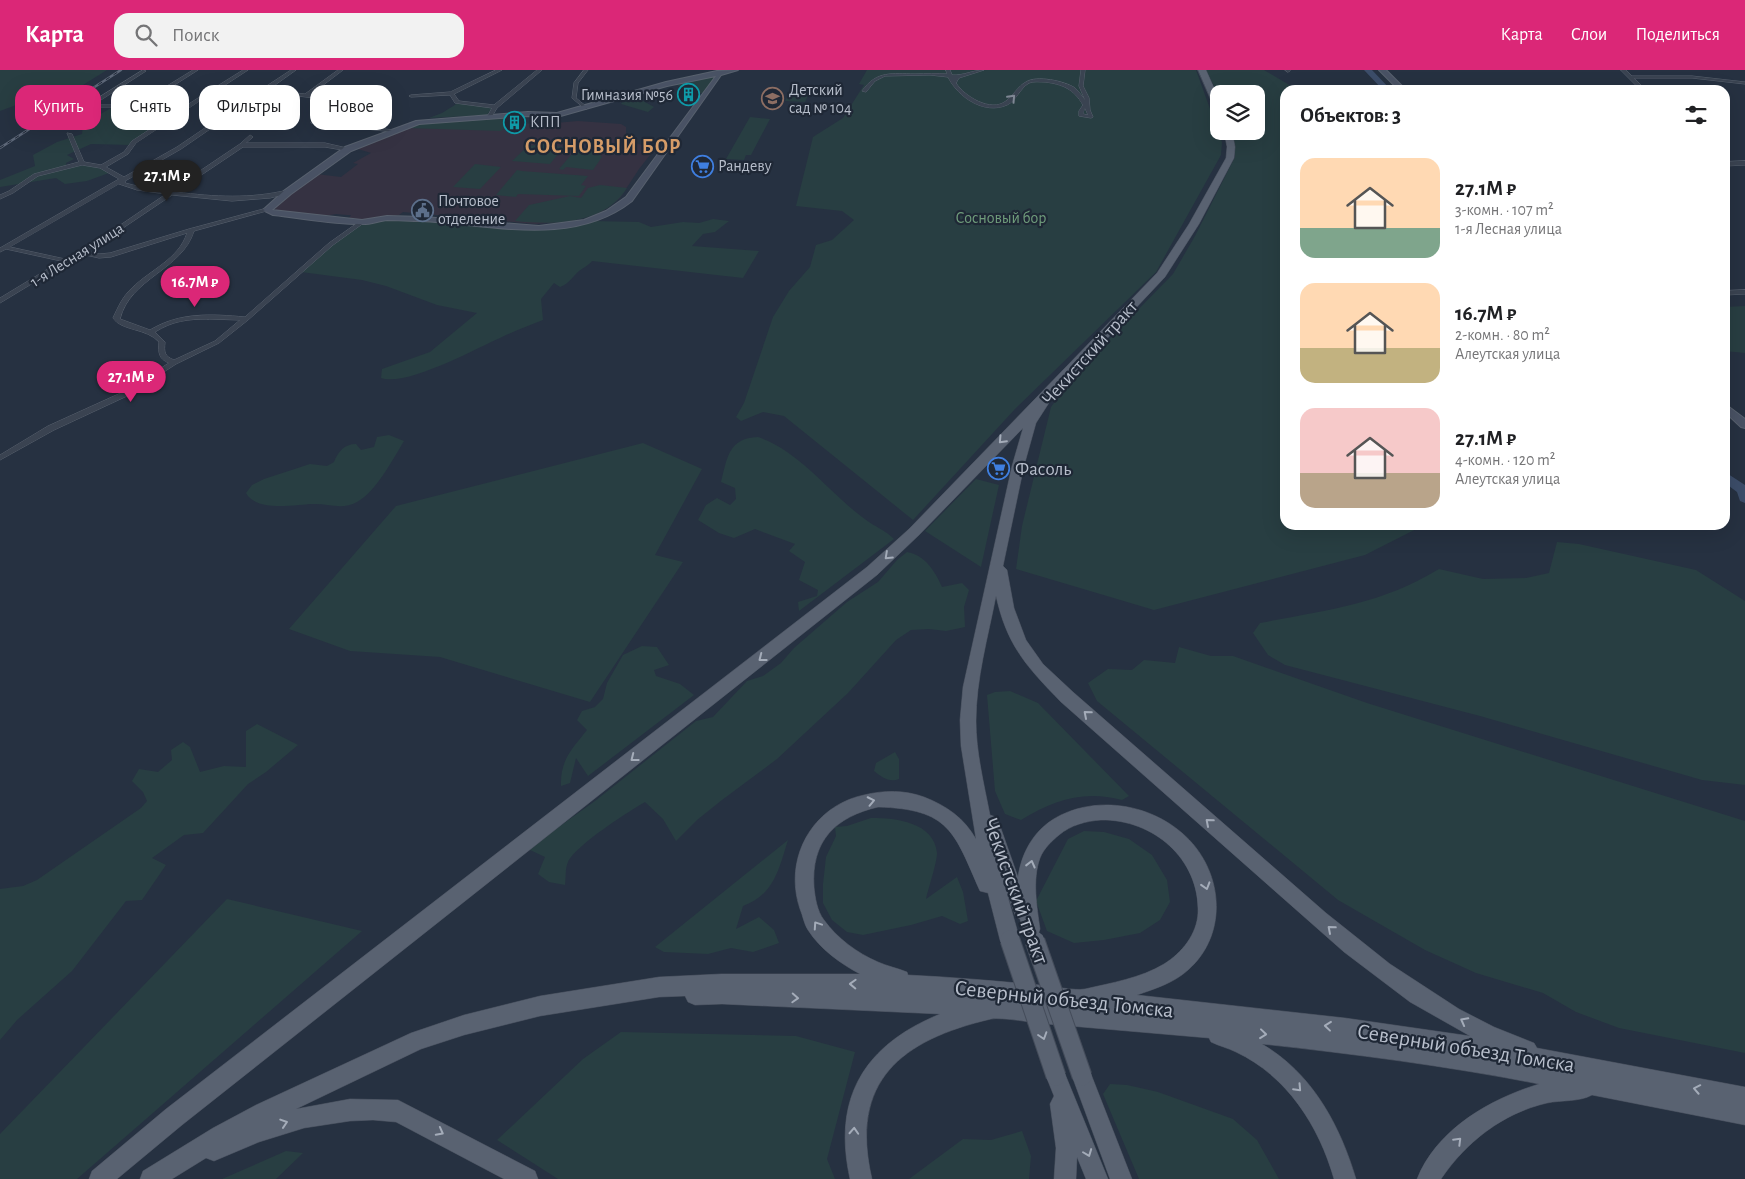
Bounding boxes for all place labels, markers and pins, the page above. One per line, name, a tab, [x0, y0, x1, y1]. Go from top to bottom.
place label: Детский сад № 104	[789, 82, 852, 116]
building icon: Гимназия №56	[677, 83, 701, 107]
place label: Гимназия №56	[581, 87, 673, 103]
school or university icon: Детский сад № 104	[761, 87, 785, 111]
building icon: КПП	[502, 110, 526, 134]
place label: КПП	[530, 114, 561, 130]
supermarket icon: Рандеву	[690, 154, 714, 178]
place label: Рандеву	[718, 158, 772, 175]
pin: 27.1M ₽	[121, 160, 213, 202]
place label: Почтовое отделение	[438, 193, 505, 227]
public building icon: Почтовое отделение	[410, 198, 434, 222]
pin: 16.7M ₽	[149, 266, 241, 308]
pin: 27.1M ₽	[85, 360, 177, 403]
supermarket icon: Фасоль	[987, 457, 1011, 481]
place label: Фасоль	[1015, 460, 1071, 479]

